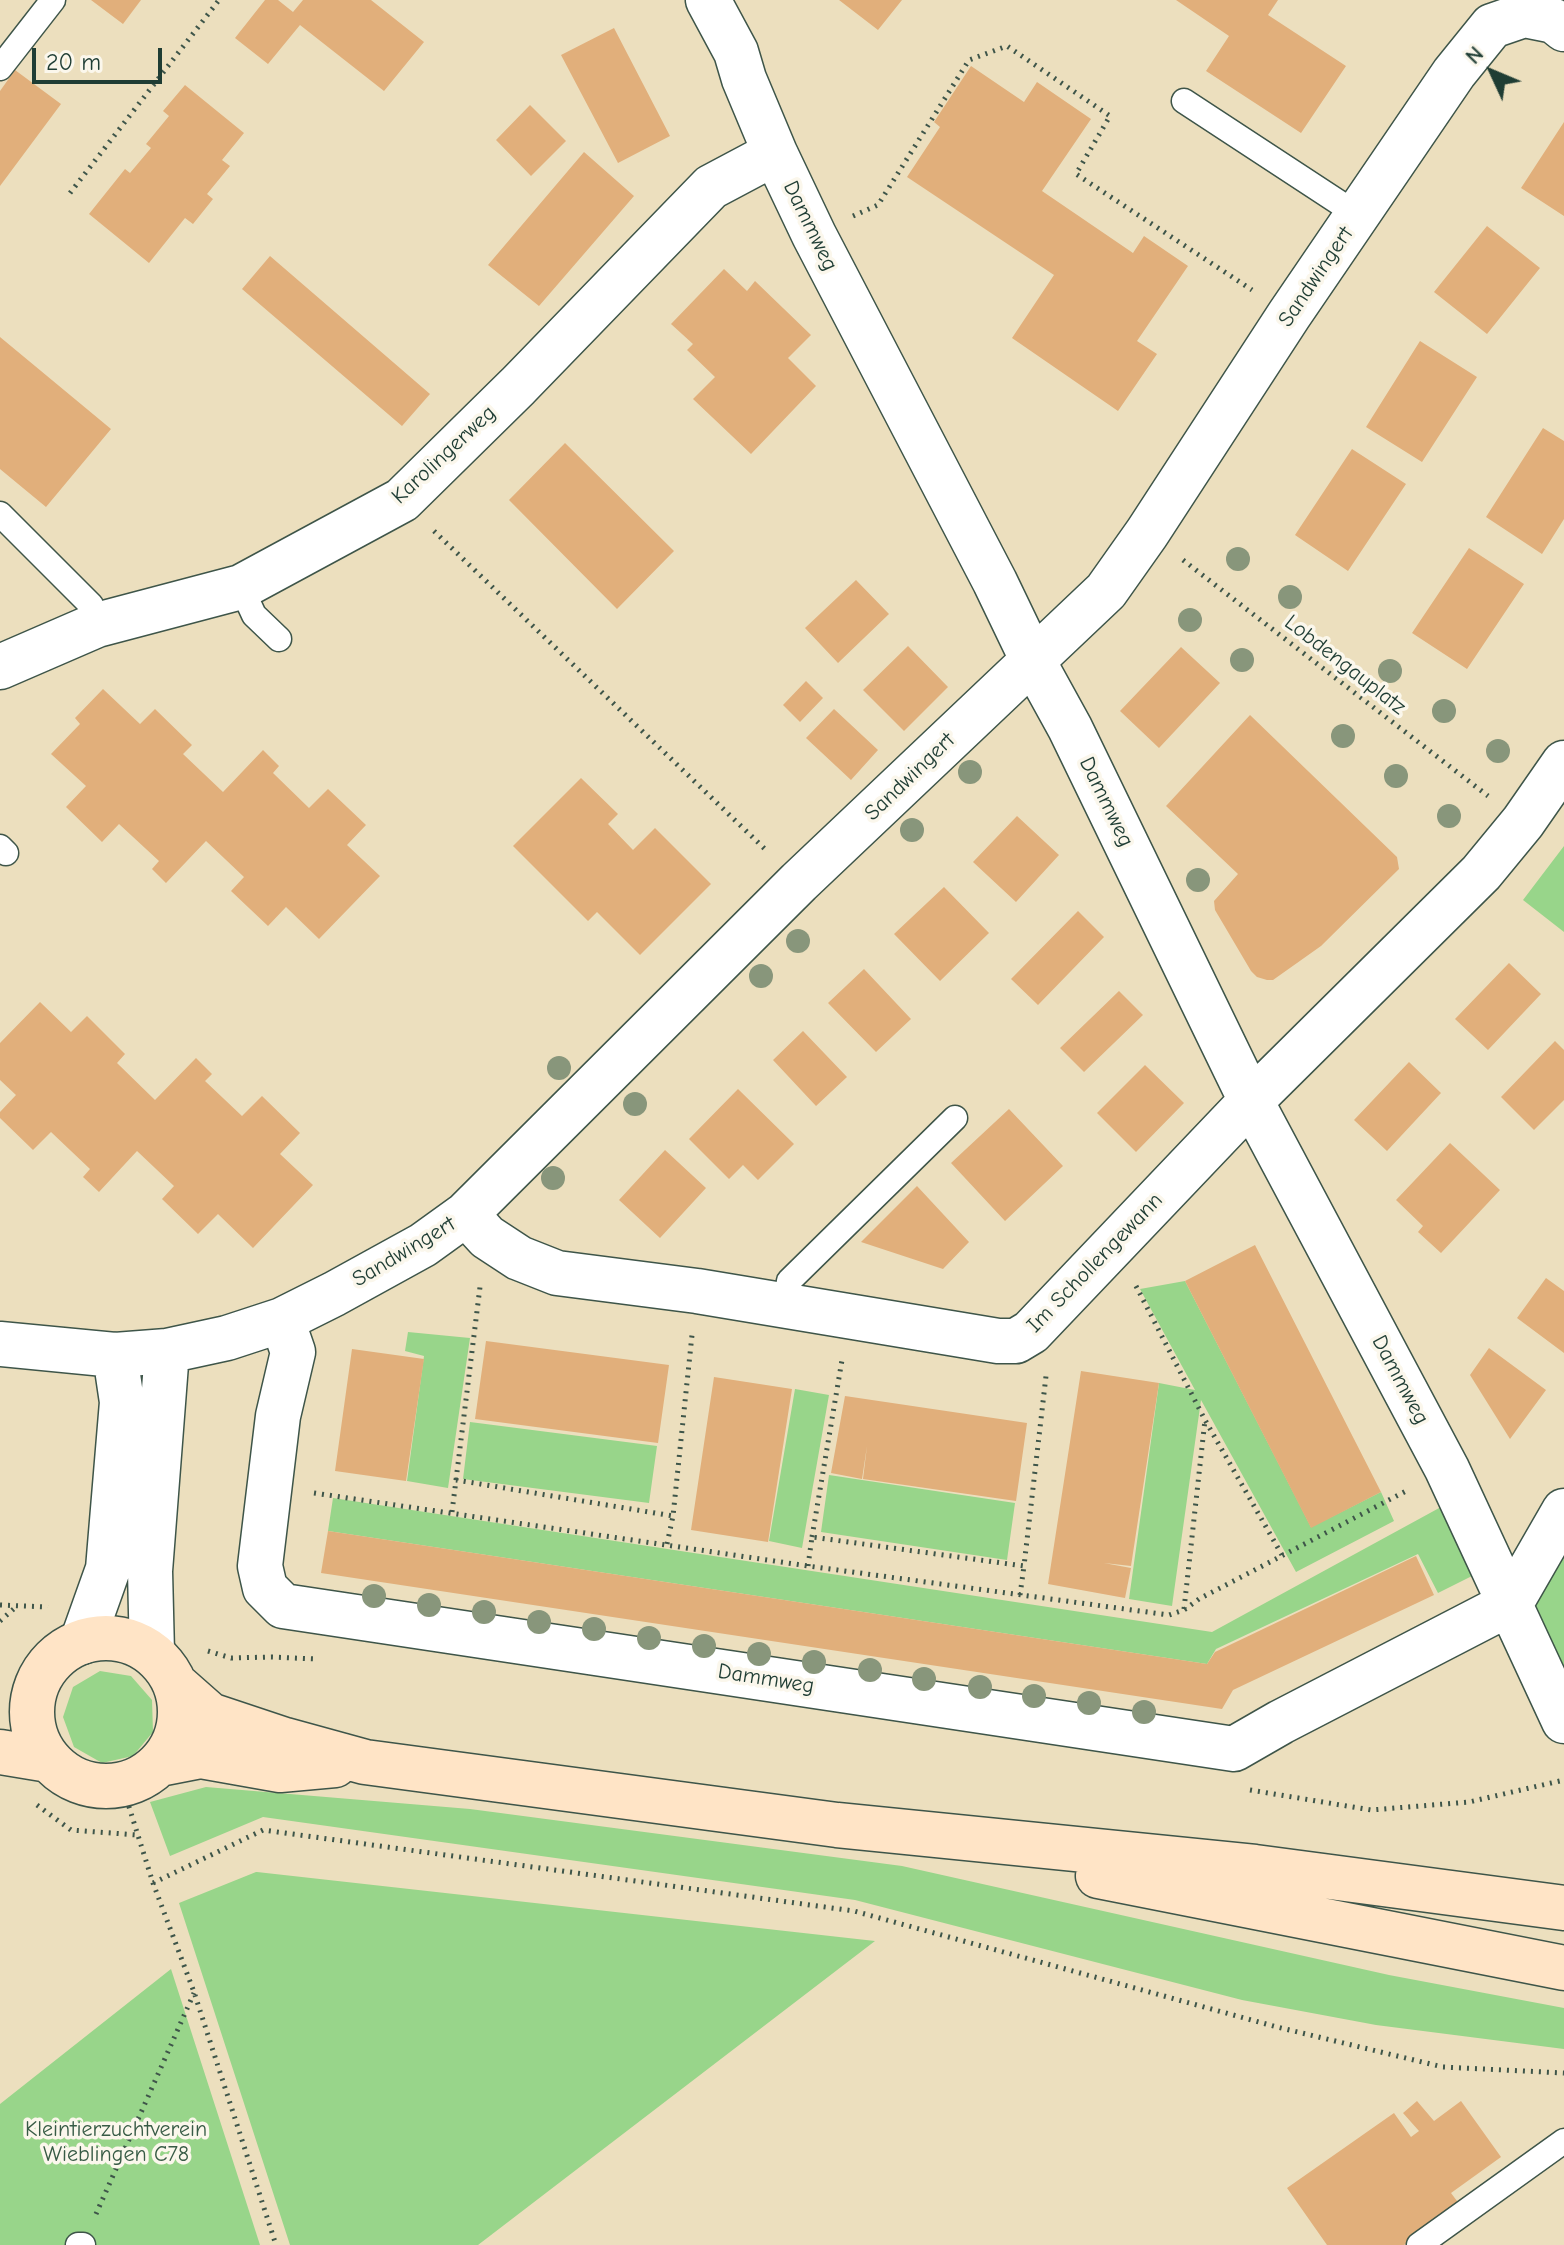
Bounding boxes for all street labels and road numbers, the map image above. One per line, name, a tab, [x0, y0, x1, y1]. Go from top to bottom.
street label: Dammweg	[777, 177, 843, 275]
street label: Sandwingert	[1273, 222, 1359, 332]
street label: Karolingerweg	[387, 400, 501, 510]
street label: Lobdengauplatz	[1279, 609, 1411, 721]
street label: Sandwingert	[859, 727, 961, 827]
street label: Dammweg	[1073, 753, 1139, 851]
street label: Im Schollengewann	[1021, 1188, 1169, 1338]
street label: Sandwingert	[348, 1211, 460, 1293]
street label: Dammweg	[1366, 1331, 1434, 1429]
street label: Dammweg	[716, 1658, 816, 1700]

